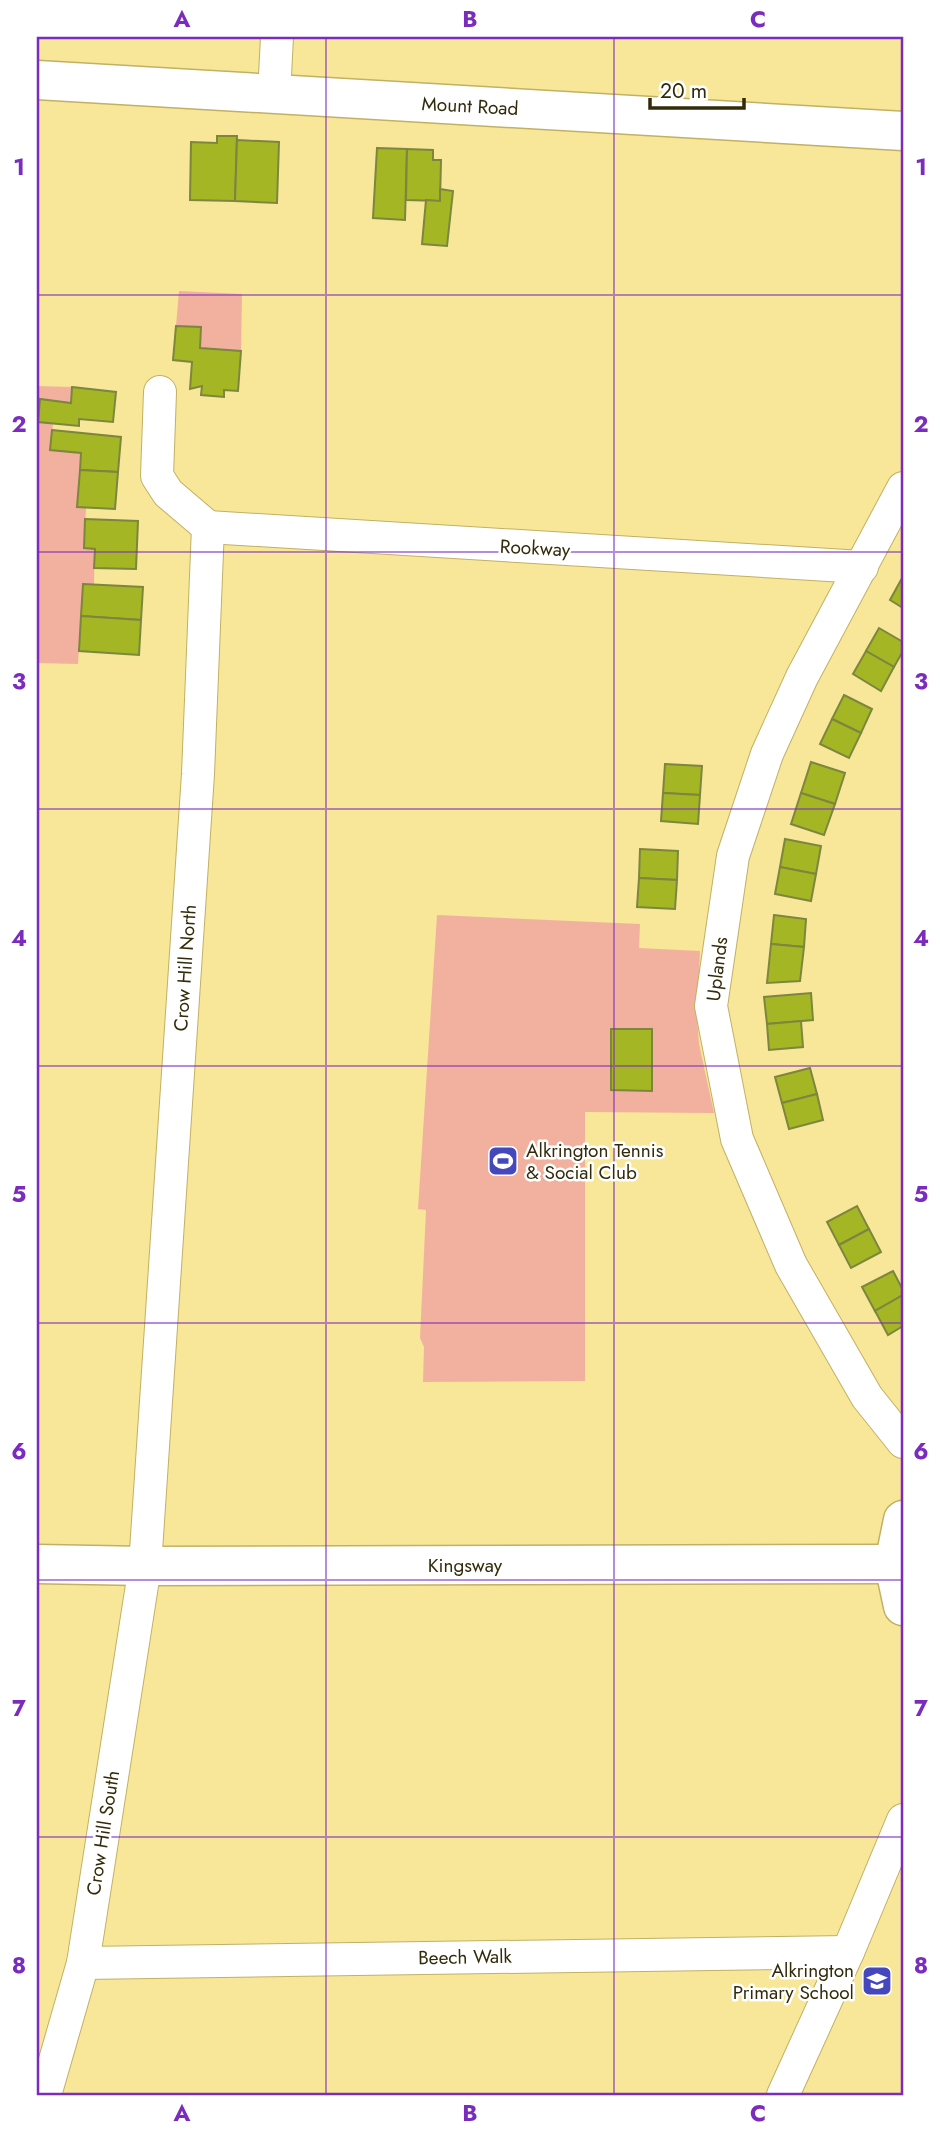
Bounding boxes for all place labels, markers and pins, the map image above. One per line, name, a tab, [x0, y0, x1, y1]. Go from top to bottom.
place label: Alkrington Tennis & Social Club	[526, 1137, 664, 1186]
sports icon: Alkrington Tennis & Social Club	[486, 1144, 520, 1178]
place label: Alkrington Primary School	[733, 1957, 854, 2006]
school or university icon: Alkrington Primary School	[860, 1964, 894, 1998]

